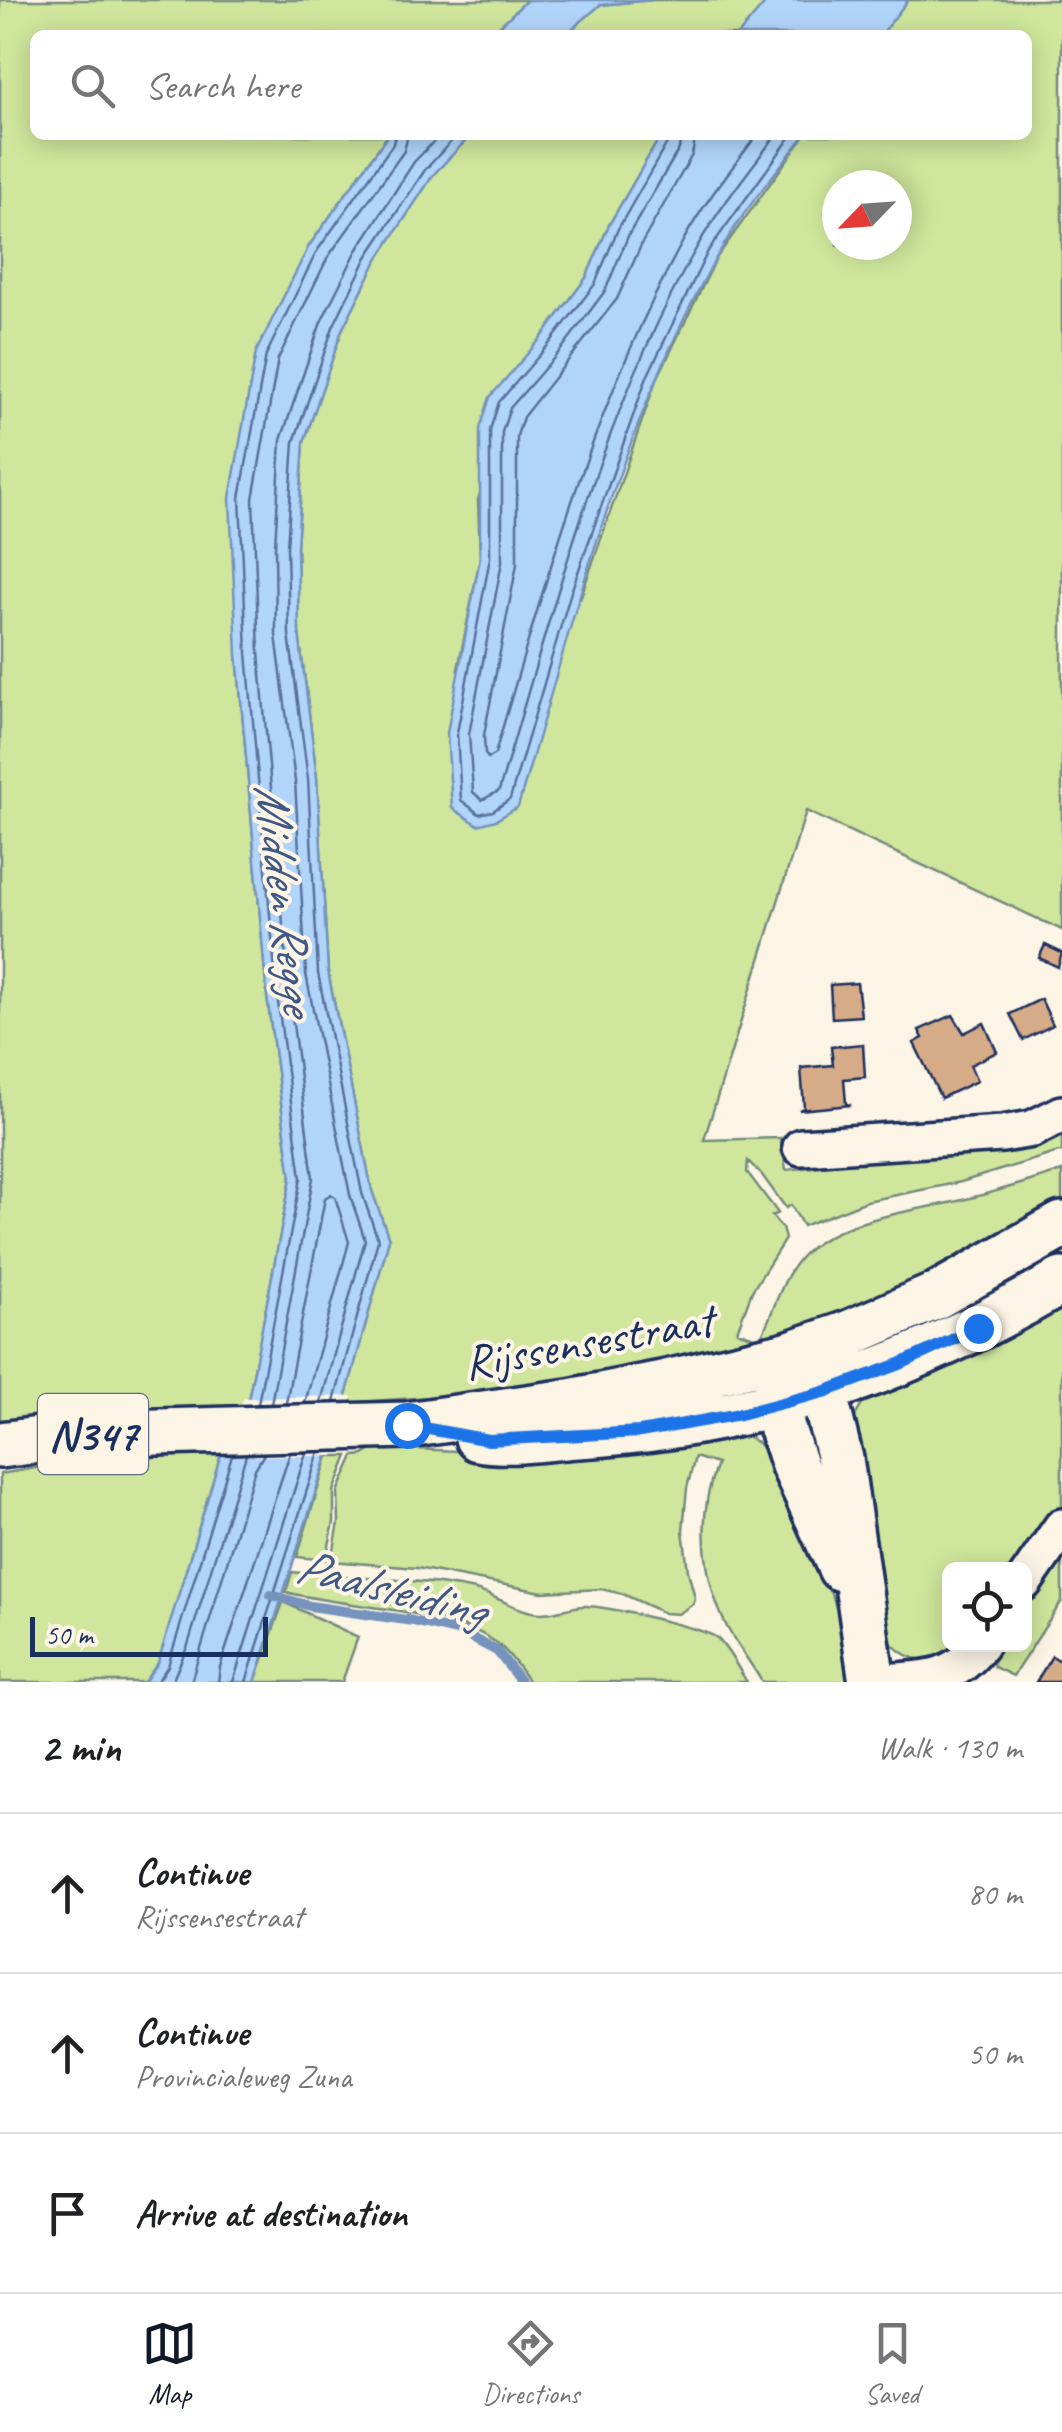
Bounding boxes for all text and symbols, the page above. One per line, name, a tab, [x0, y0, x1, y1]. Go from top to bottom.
search box	[30, 30, 1032, 140]
icon: search	[65, 58, 120, 113]
text: Search here	[145, 62, 300, 109]
north arrow	[822, 170, 912, 260]
water label: Midden Regge	[240, 780, 332, 1024]
street label: Rijssensestraat	[459, 1288, 724, 1392]
route end	[956, 1306, 1002, 1352]
road number: N347	[38, 1394, 148, 1474]
route start	[385, 1403, 431, 1449]
water label: Paalsleiding	[290, 1534, 497, 1643]
map controls	[942, 1562, 1032, 1652]
button: locate	[942, 1562, 1032, 1652]
scale bar	[30, 1612, 268, 1656]
text: 50 m	[45, 1617, 93, 1652]
text: 2 min	[40, 1721, 120, 1774]
text: Walk · 130 m	[878, 1727, 1022, 1768]
text: Continue	[135, 1849, 249, 1896]
icon: ahead	[40, 1866, 95, 1921]
text: 80 m	[968, 1873, 1022, 1914]
text: Rijssensestraat	[135, 1896, 303, 1937]
text: Continue	[135, 2009, 249, 2056]
icon: ahead	[40, 2026, 95, 2081]
text: 50 m	[968, 2033, 1022, 2074]
text: Provincialeweg Zuna	[135, 2056, 352, 2097]
icon: arrive	[40, 2186, 95, 2241]
text: Arrive at destination	[135, 2190, 407, 2237]
tab: Map	[142, 2316, 197, 2411]
tab: Directions	[482, 2316, 580, 2411]
tab: Saved	[865, 2316, 920, 2411]

